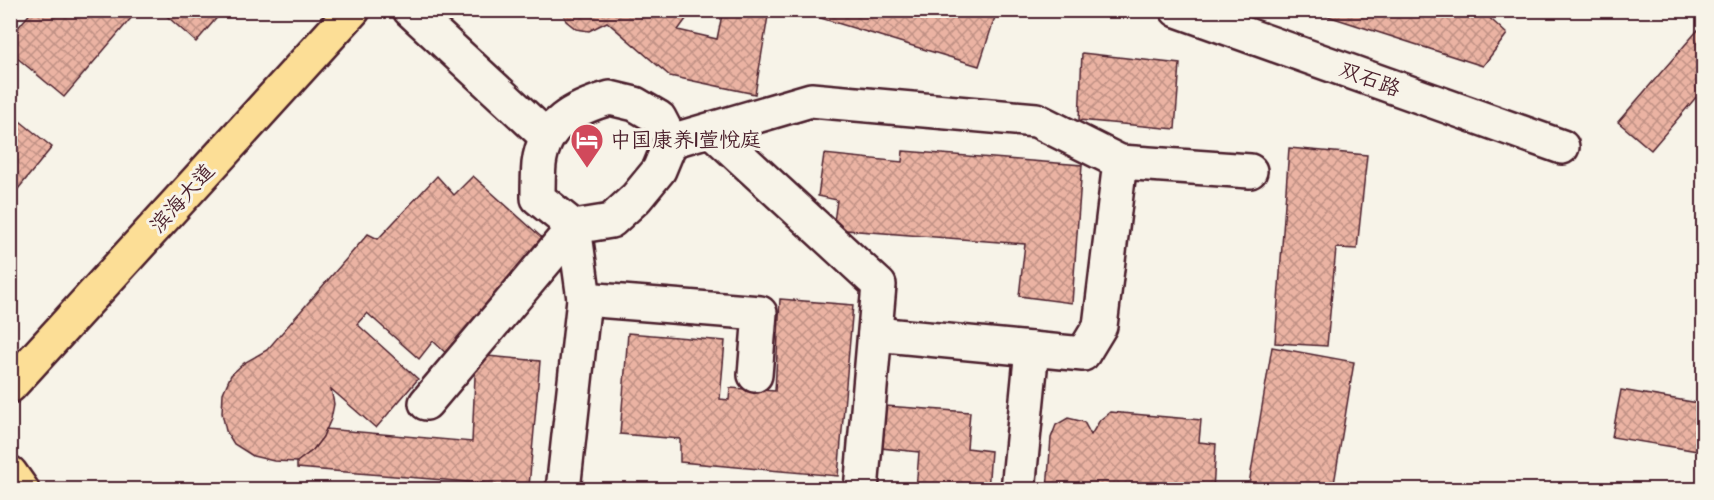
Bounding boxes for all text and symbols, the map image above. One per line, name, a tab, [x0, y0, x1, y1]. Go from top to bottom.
street label: 双石路	[1336, 57, 1404, 102]
hotel icon: 中国康养|萱悦庭	[569, 122, 605, 169]
place label: 中国康养|萱悦庭	[610, 128, 761, 153]
street label: 滨海大道	[145, 159, 220, 238]

